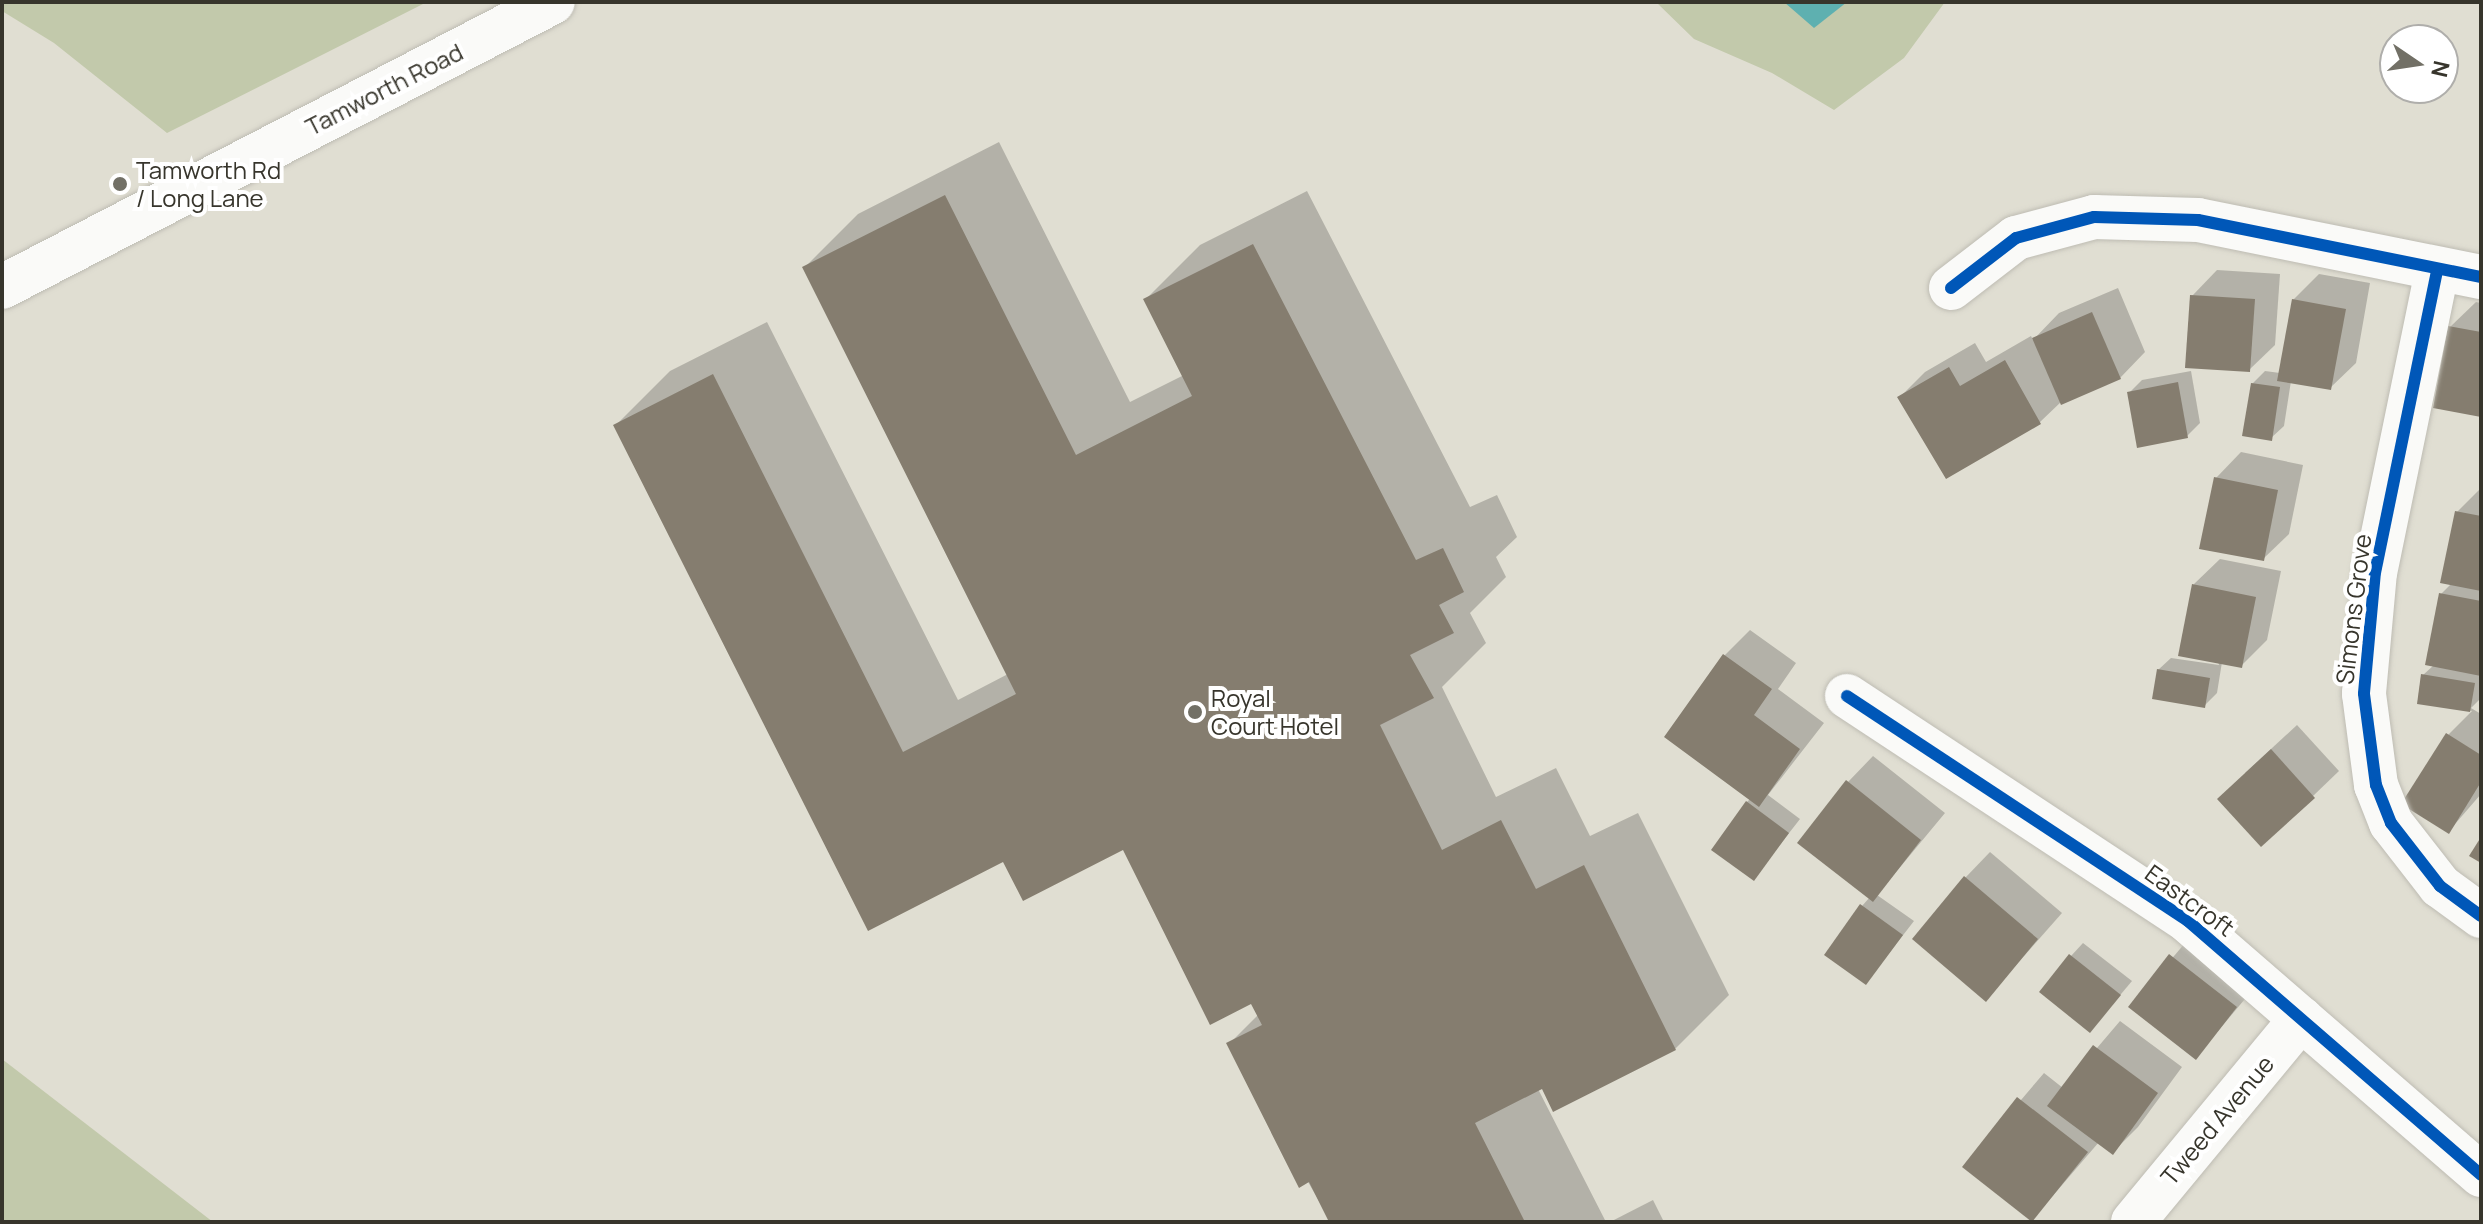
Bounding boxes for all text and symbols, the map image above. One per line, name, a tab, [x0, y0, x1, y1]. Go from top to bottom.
north arrow	[2379, 24, 2459, 104]
street label: Tamworth Road	[301, 37, 467, 141]
text: N	[2424, 58, 2457, 80]
place label: Tamworth Rd / Long Lane	[136, 156, 281, 212]
marker: Tamworth Rd / Long Lane	[111, 175, 129, 193]
street label: Simons Grove	[2329, 532, 2377, 686]
place label: Royal Court Hotel	[1211, 684, 1339, 740]
marker: Royal Court Hotel	[1186, 703, 1204, 721]
street label: Eastcroft	[2140, 858, 2240, 942]
street label: Tweed Avenue	[2155, 1049, 2279, 1191]

